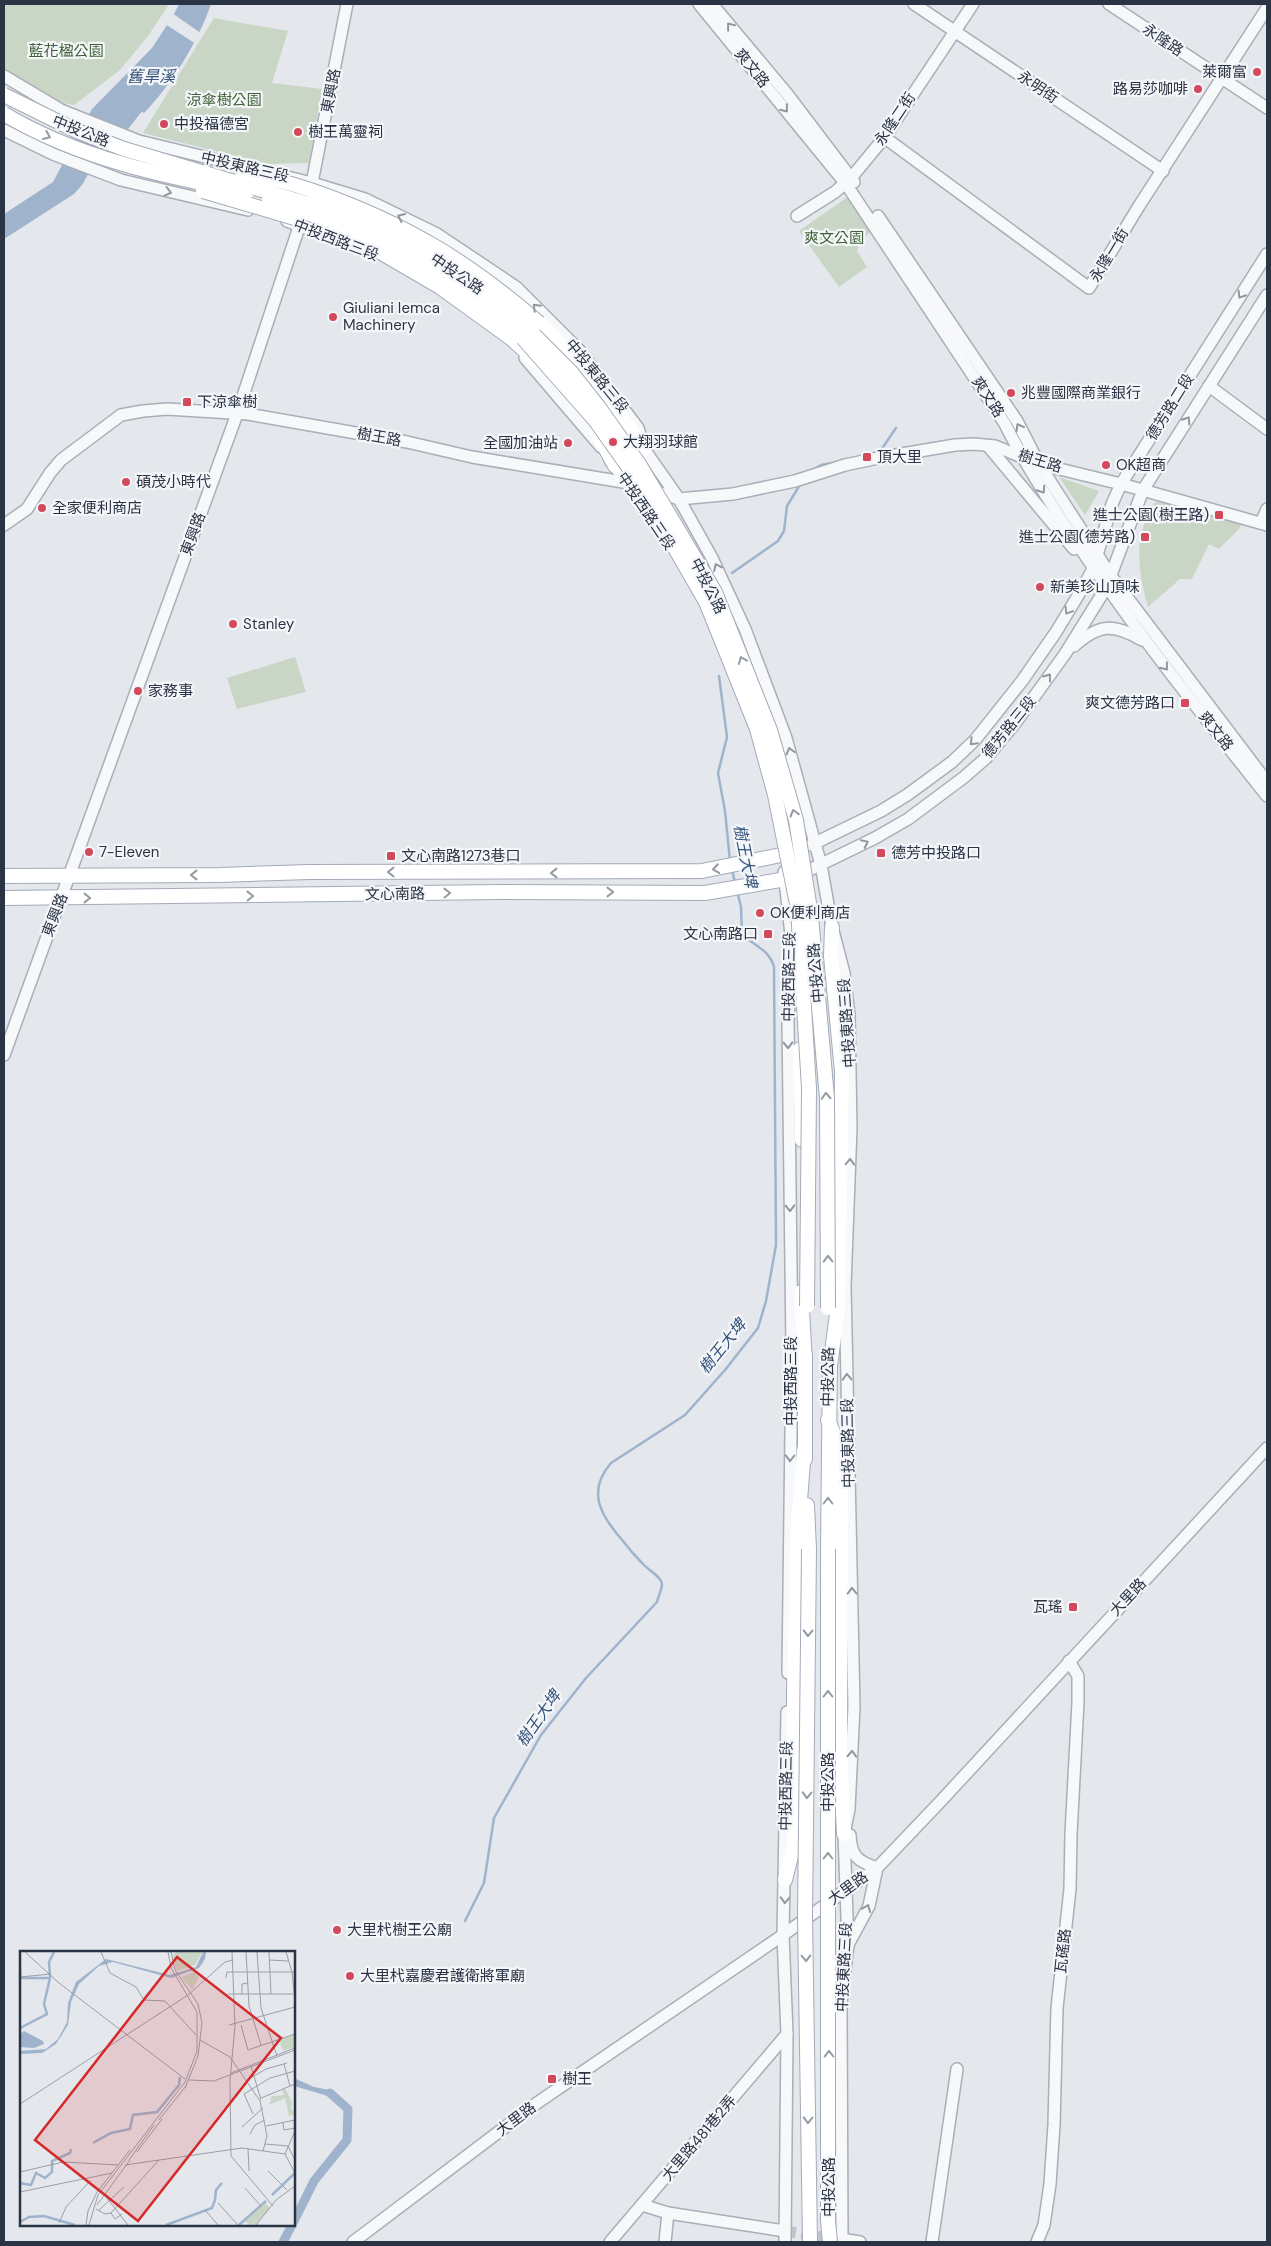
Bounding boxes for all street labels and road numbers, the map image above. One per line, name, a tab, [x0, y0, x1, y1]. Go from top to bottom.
street label: 永隆路	[1139, 19, 1187, 61]
street label: 爽文路	[730, 44, 774, 92]
street label: 永明街	[1014, 66, 1062, 108]
street label: 東興路	[317, 67, 345, 115]
street label: 永隆二街	[870, 89, 920, 149]
street label: 中投公路	[49, 110, 113, 152]
street label: 中投東路三段	[199, 147, 291, 187]
street label: 中投西路三段	[290, 215, 382, 265]
street label: 永隆一街	[1085, 224, 1133, 286]
street label: 中投公路	[427, 249, 487, 299]
street label: 中投東路三段	[561, 335, 633, 417]
street label: 德芳路二段	[1142, 370, 1198, 444]
street label: 爽文路	[967, 373, 1009, 421]
street label: 樹王路	[355, 423, 403, 451]
street label: 樹王路	[1016, 445, 1064, 477]
street label: 中投西路三段	[613, 468, 679, 554]
street label: 東興路	[176, 509, 210, 559]
street label: 中投公路	[685, 555, 731, 617]
street label: 德芳路三段	[978, 692, 1040, 762]
street label: 爽文路	[1194, 707, 1238, 755]
street label: 文心南路	[365, 883, 425, 905]
street label: 東興路	[38, 890, 72, 940]
street label: 中投西路三段	[778, 932, 800, 1022]
street label: 中投公路	[803, 942, 829, 1004]
street label: 中投東路三段	[834, 977, 860, 1069]
street label: 中投西路三段	[781, 1336, 801, 1426]
street label: 中投公路	[817, 1347, 839, 1407]
street label: 中投東路三段	[837, 1398, 859, 1488]
street label: 大里路	[1105, 1574, 1151, 1620]
street label: 中投西路三段	[775, 1741, 797, 1831]
street label: 中投公路	[818, 1752, 838, 1812]
street label: 大里路	[824, 1867, 872, 1909]
street label: 中投東路三段	[832, 1922, 856, 2012]
street label: 瓦磘路	[1051, 1928, 1075, 1974]
street label: 大里路481巷2弄	[657, 2091, 741, 2185]
street label: 大里路	[492, 2097, 540, 2141]
street label: 中投公路	[819, 2157, 839, 2217]

